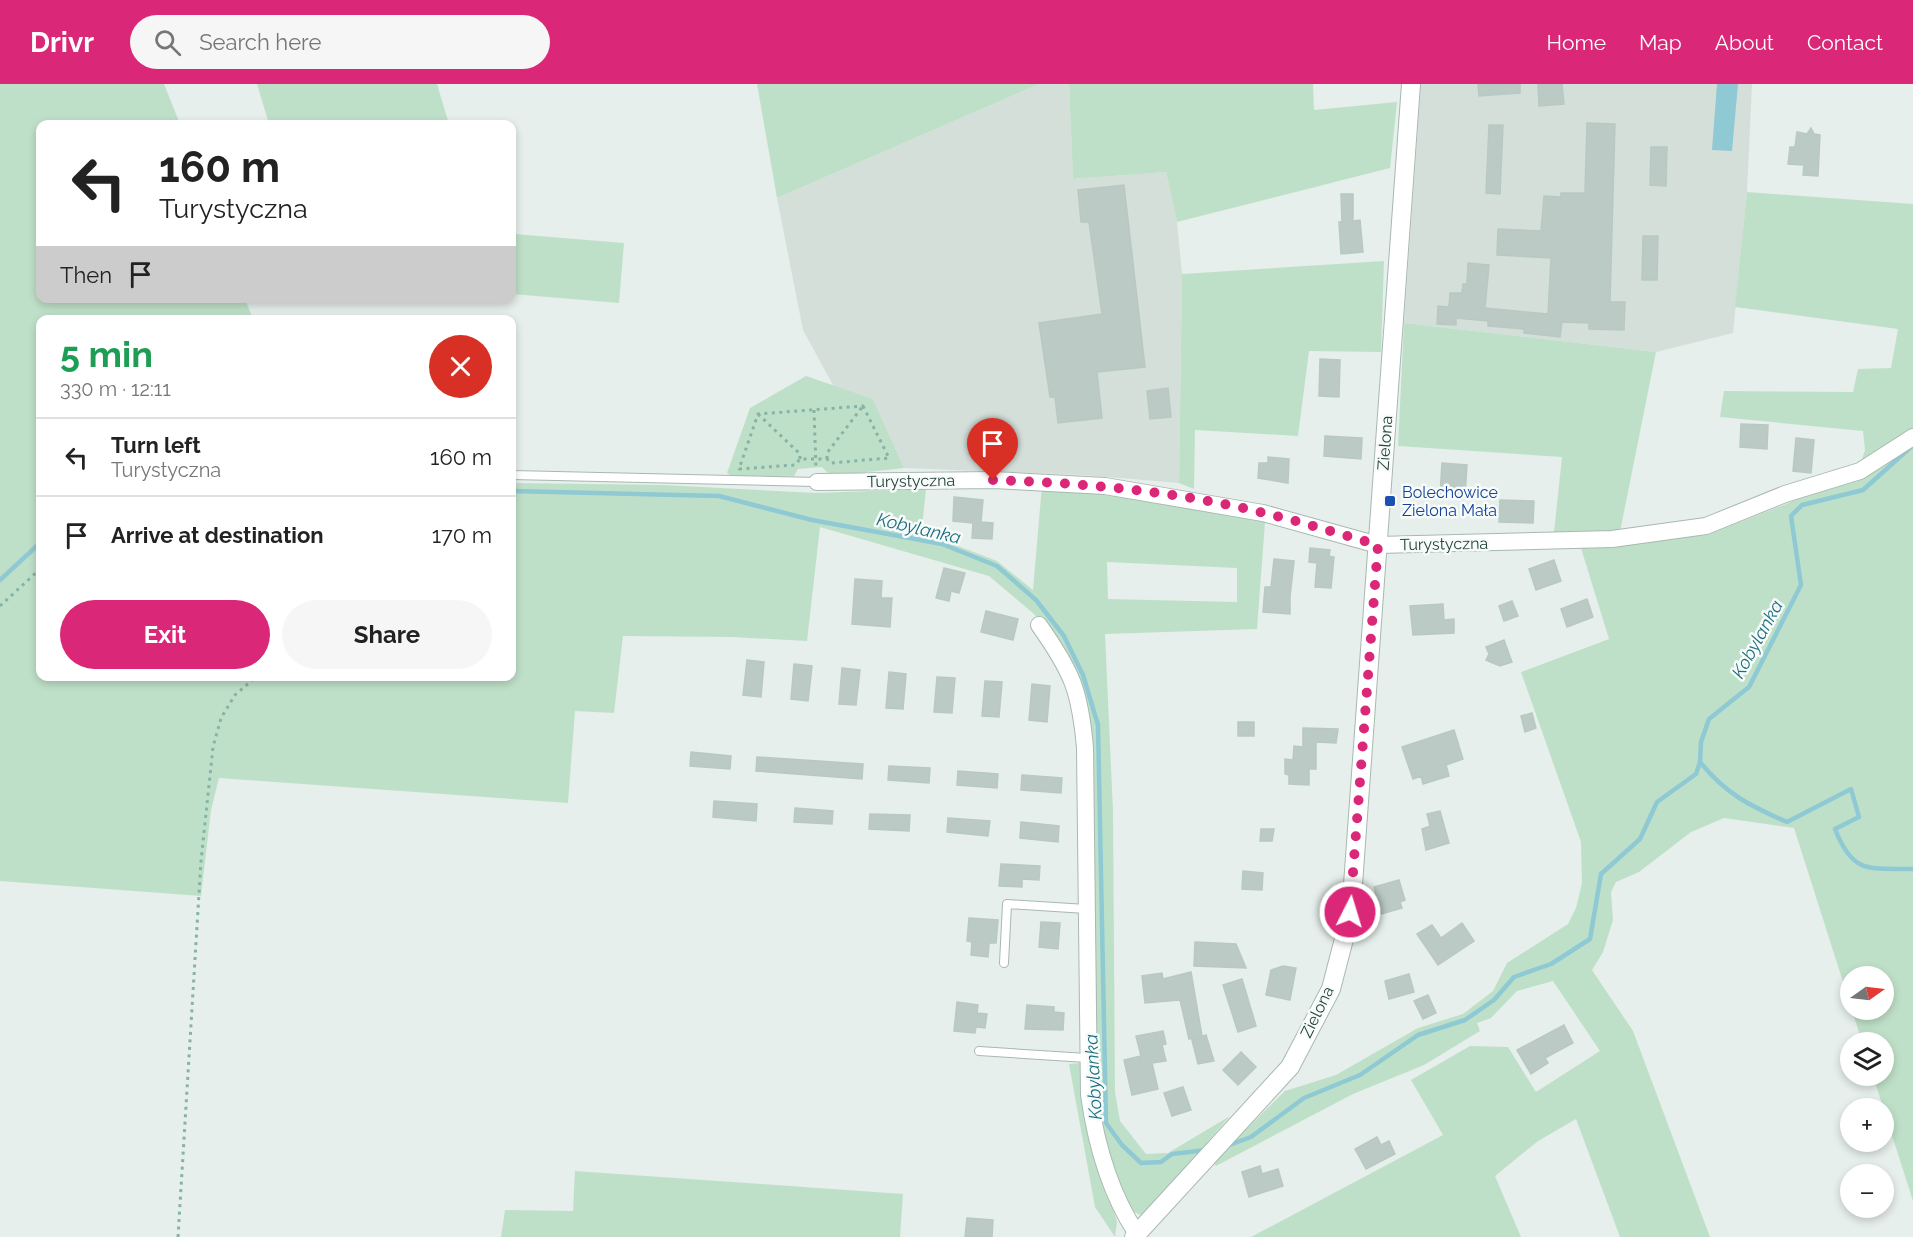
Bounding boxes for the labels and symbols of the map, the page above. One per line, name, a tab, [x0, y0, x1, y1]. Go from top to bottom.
street label: Zielona	[1374, 415, 1396, 471]
pin	[967, 418, 1018, 480]
street label: Turystyczna	[867, 471, 955, 491]
place label: Bolechowice Zielona Mała	[1402, 483, 1498, 520]
marker: Bolechowice Zielona Mała	[1383, 494, 1397, 508]
water label: Kobylanka	[875, 508, 963, 548]
street label: Turystyczna	[1400, 534, 1488, 554]
water label: Kobylanka	[1727, 596, 1787, 682]
position arrow	[1318, 880, 1382, 944]
north arrow	[1840, 966, 1894, 1020]
street label: Zielona	[1296, 983, 1338, 1041]
water label: Kobylanka	[1080, 1033, 1106, 1120]

